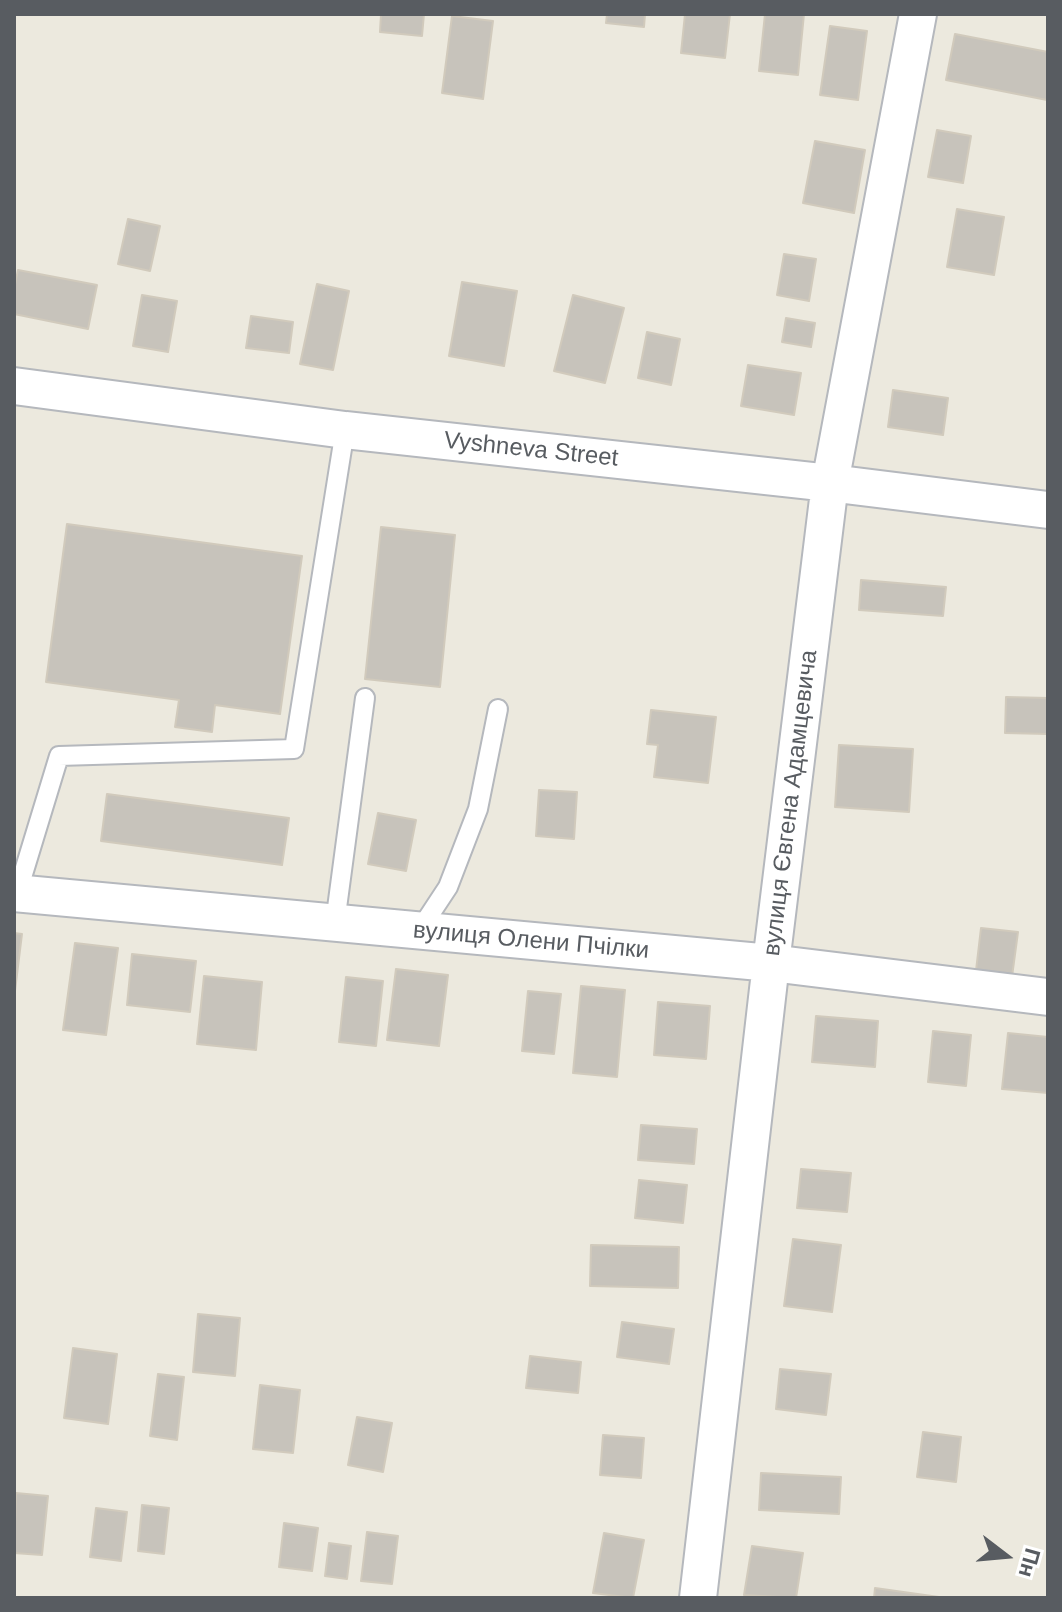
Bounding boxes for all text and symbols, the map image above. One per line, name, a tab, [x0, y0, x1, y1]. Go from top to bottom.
street label: Vyshneva Street	[442, 427, 620, 473]
street label: вулиця Євгена Адамцевича	[758, 648, 824, 958]
street label: вулиця Олени Пчілки	[412, 916, 650, 966]
north arrow	[966, 1516, 1046, 1596]
text: Пн	[1014, 1545, 1046, 1580]

